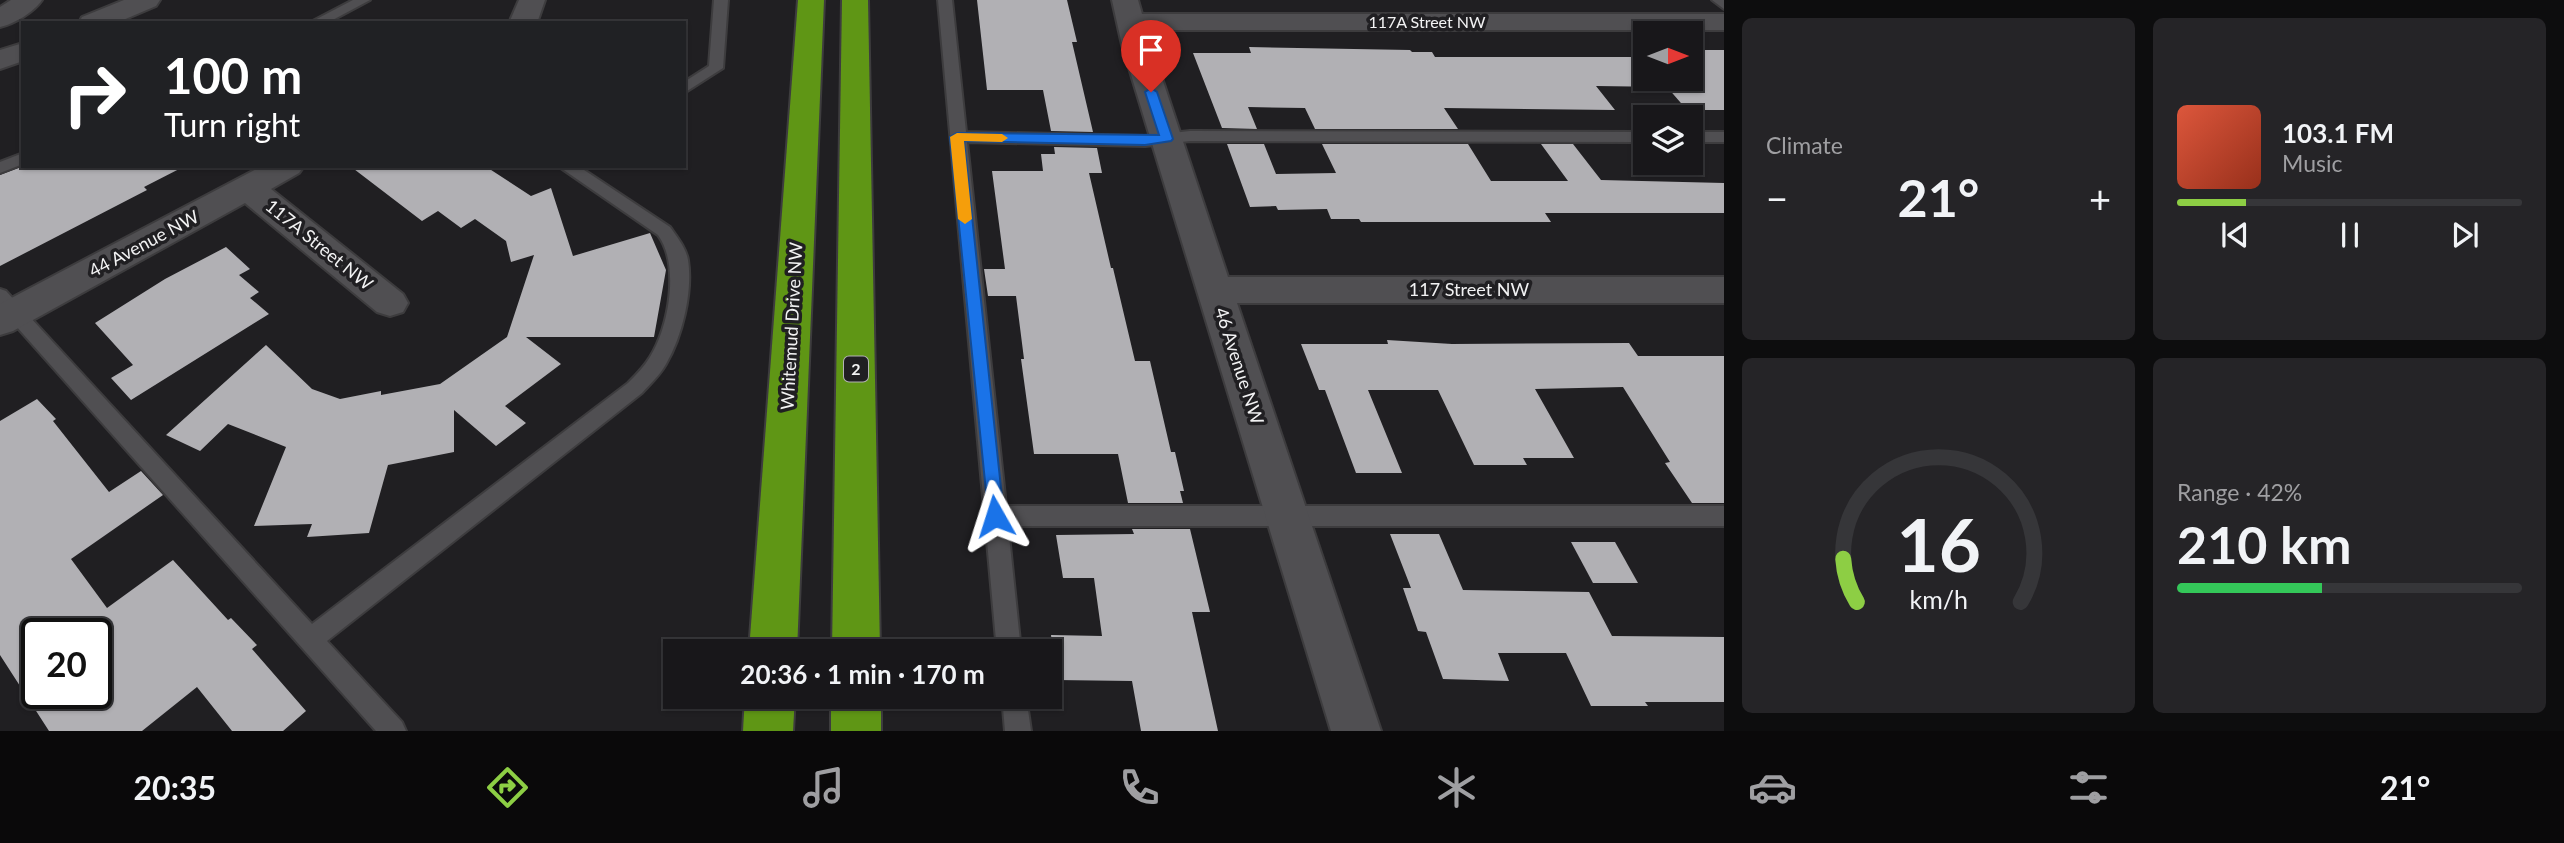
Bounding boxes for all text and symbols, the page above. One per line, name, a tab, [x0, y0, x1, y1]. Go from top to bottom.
street label: 117A Street NW	[1368, 12, 1486, 31]
pin	[1121, 20, 1181, 92]
north arrow	[1633, 21, 1703, 91]
map controls	[1633, 21, 1703, 175]
icon: arrive	[1132, 31, 1170, 69]
text: 100 m	[164, 46, 302, 104]
icon: right	[49, 49, 140, 140]
text: Turn right	[164, 105, 300, 144]
button: layers	[1633, 105, 1703, 175]
text: 103.1 FM	[2282, 117, 2394, 149]
text: Climate	[1766, 131, 1843, 159]
text: Music	[2282, 149, 2342, 177]
text: 21°	[1898, 166, 1979, 228]
text: −	[1766, 175, 1788, 221]
text: +	[2089, 175, 2111, 221]
street label: 117A Street NW	[261, 194, 378, 294]
street label: 44 Avenue NW	[85, 205, 203, 281]
icon: previous	[2216, 216, 2254, 254]
icon: pause	[2331, 216, 2369, 254]
icon: next	[2446, 216, 2484, 254]
street label: Whitemud Drive NW	[776, 241, 806, 411]
street label: 117 Street NW	[1409, 278, 1530, 300]
street label: 46 Avenue NW	[1211, 305, 1269, 427]
road number: 2	[844, 356, 868, 382]
text: Range · 42%	[2177, 478, 2302, 506]
position arrow	[958, 479, 1032, 553]
text: 16	[1896, 500, 1981, 588]
text: 210 km	[2177, 513, 2351, 575]
text: km/h	[1909, 583, 1968, 613]
speed limit sign: 20	[21, 618, 112, 709]
text: 20:36 · 1 min · 170 m	[740, 658, 985, 690]
icon: directions	[483, 763, 532, 812]
icon: music	[799, 763, 848, 812]
icon: phone	[1115, 763, 1164, 812]
icon: climate	[1432, 763, 1481, 812]
icon: car	[1748, 763, 1797, 812]
icon: filters	[2064, 763, 2113, 812]
text: 20:35	[134, 768, 216, 807]
text: 21°	[2380, 768, 2430, 807]

